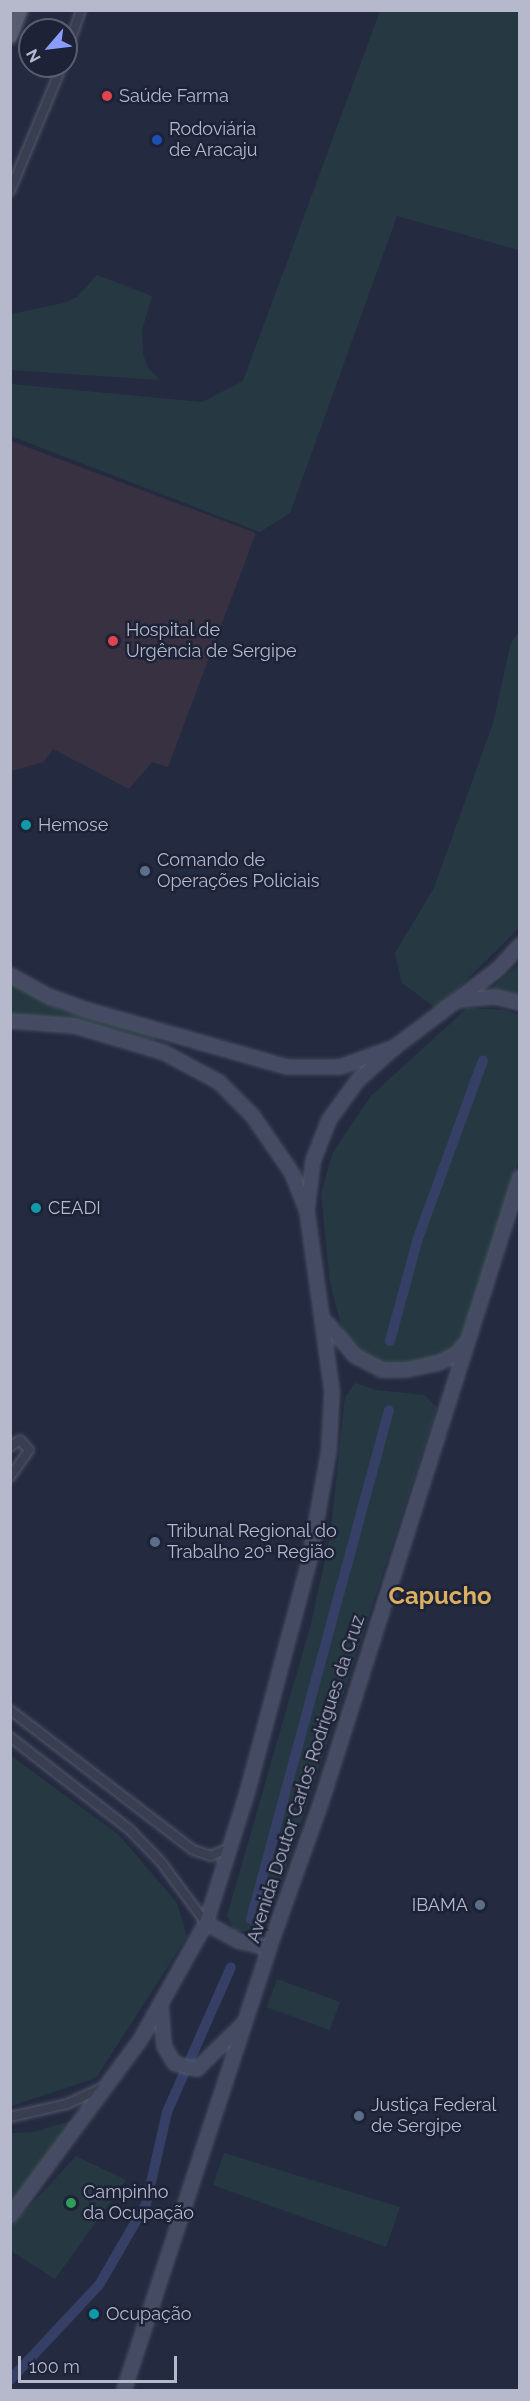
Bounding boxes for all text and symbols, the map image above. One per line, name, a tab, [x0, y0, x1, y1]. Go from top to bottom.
north arrow	[18, 18, 78, 78]
text: N	[22, 46, 45, 66]
place label: Saúde Farma	[119, 85, 229, 107]
marker: Saúde Farma	[100, 89, 114, 103]
place label: Rodoviária de Aracaju	[169, 119, 258, 162]
marker: Rodoviária de Aracaju	[150, 133, 164, 147]
place label: Hospital de Urgência de Sergipe	[126, 620, 297, 662]
marker: Hospital de Urgência de Sergipe	[104, 632, 122, 650]
place label: Hemose	[38, 814, 108, 836]
marker: Hemose	[19, 818, 33, 832]
place label: Comando de Operações Policiais	[157, 850, 319, 892]
marker: Comando de Operações Policiais	[138, 864, 152, 878]
place label: CEADI	[48, 1197, 101, 1219]
marker: CEADI	[29, 1201, 43, 1215]
place label: Tribunal Regional do Trabalho 20ª Região	[167, 1521, 338, 1564]
marker: Tribunal Regional do Trabalho 20ª Região	[148, 1535, 162, 1549]
district label: Capucho	[389, 1582, 491, 1610]
street label: Avenida Doutor Carlos Rodrigues da Cruz	[243, 1612, 369, 1946]
place label: IBAMA	[412, 1894, 468, 1916]
marker: IBAMA	[473, 1898, 487, 1912]
place label: Justiça Federal de Sergipe	[371, 2095, 497, 2138]
marker: Justiça Federal de Sergipe	[352, 2109, 366, 2123]
place label: Campinho da Ocupação	[83, 2182, 194, 2224]
marker: Campinho da Ocupação	[64, 2196, 78, 2210]
place label: Ocupação	[106, 2303, 191, 2325]
marker: Ocupação	[87, 2307, 101, 2321]
scale bar	[21, 2344, 180, 2382]
text: 100 m	[29, 2356, 80, 2377]

